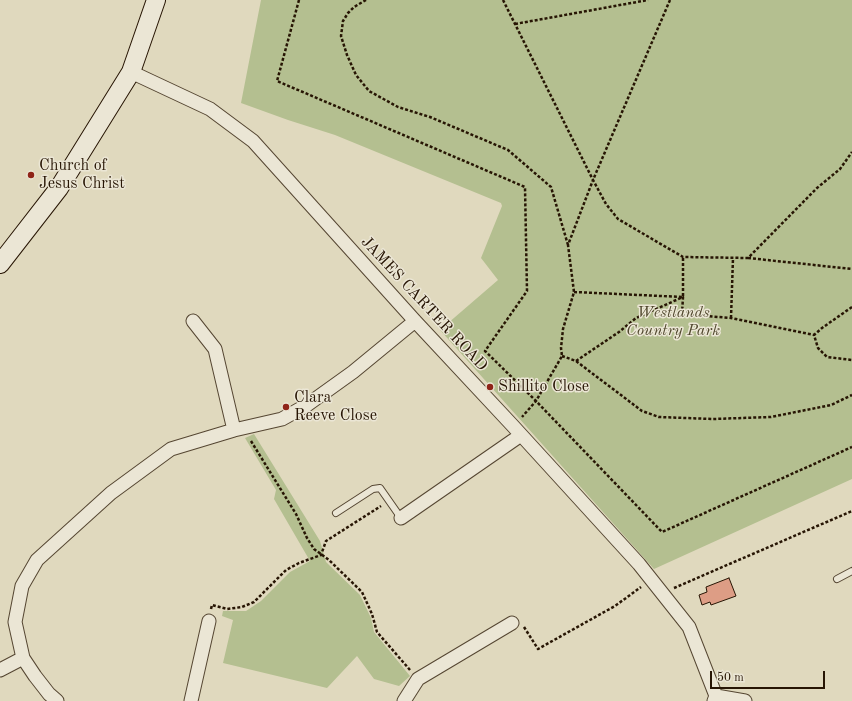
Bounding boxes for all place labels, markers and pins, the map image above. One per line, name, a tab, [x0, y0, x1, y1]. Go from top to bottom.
place label: Church of Jesus Christ	[39, 156, 125, 194]
marker: Church of Jesus Christ	[26, 170, 36, 180]
place label: Shillito Close	[498, 377, 589, 397]
marker: Shillito Close	[485, 382, 495, 392]
place label: Clara Reeve Close	[294, 388, 377, 426]
marker: Clara Reeve Close	[281, 402, 291, 412]

